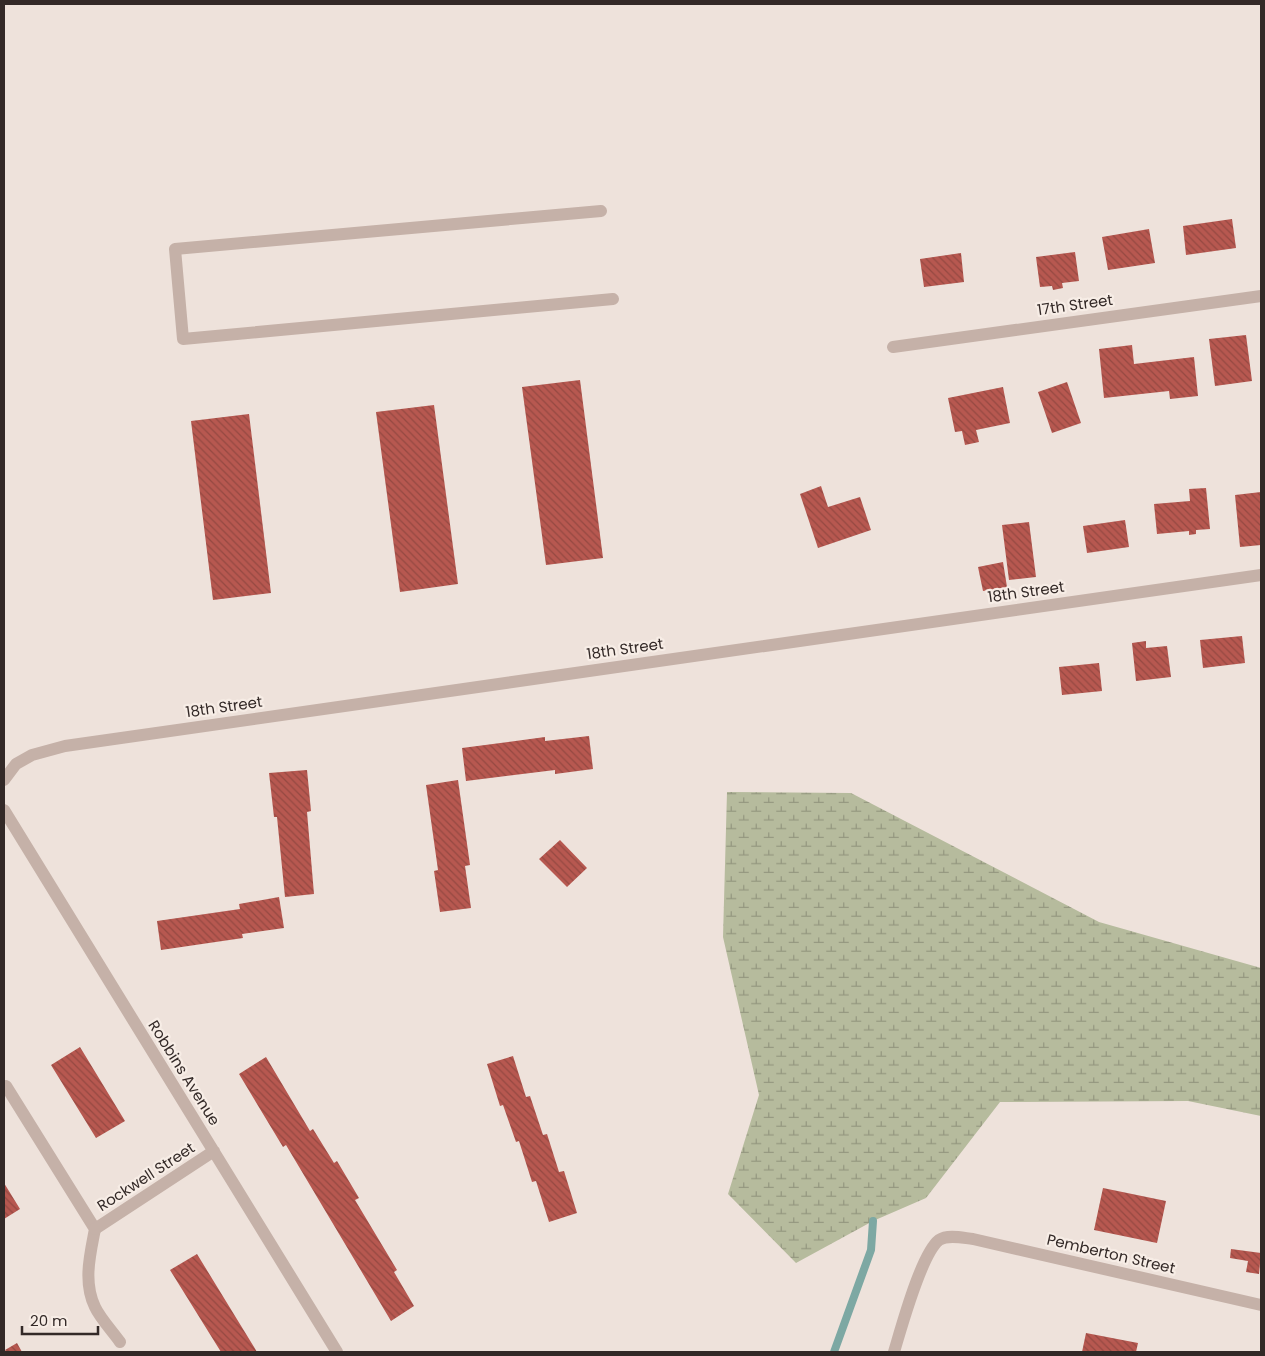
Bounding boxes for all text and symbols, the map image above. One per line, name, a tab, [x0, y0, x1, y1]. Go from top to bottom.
street label: 17th Street	[1036, 289, 1114, 320]
street label: 18th Street	[986, 576, 1066, 607]
street label: 18th Street	[585, 633, 665, 664]
street label: 18th Street	[184, 691, 264, 722]
street label: Robbins Avenue	[144, 1016, 225, 1129]
street label: Rockwell Street	[93, 1137, 199, 1216]
street label: Pemberton Street	[1045, 1229, 1177, 1278]
scale bar	[22, 1304, 99, 1336]
text: 20 m	[30, 1310, 68, 1331]

